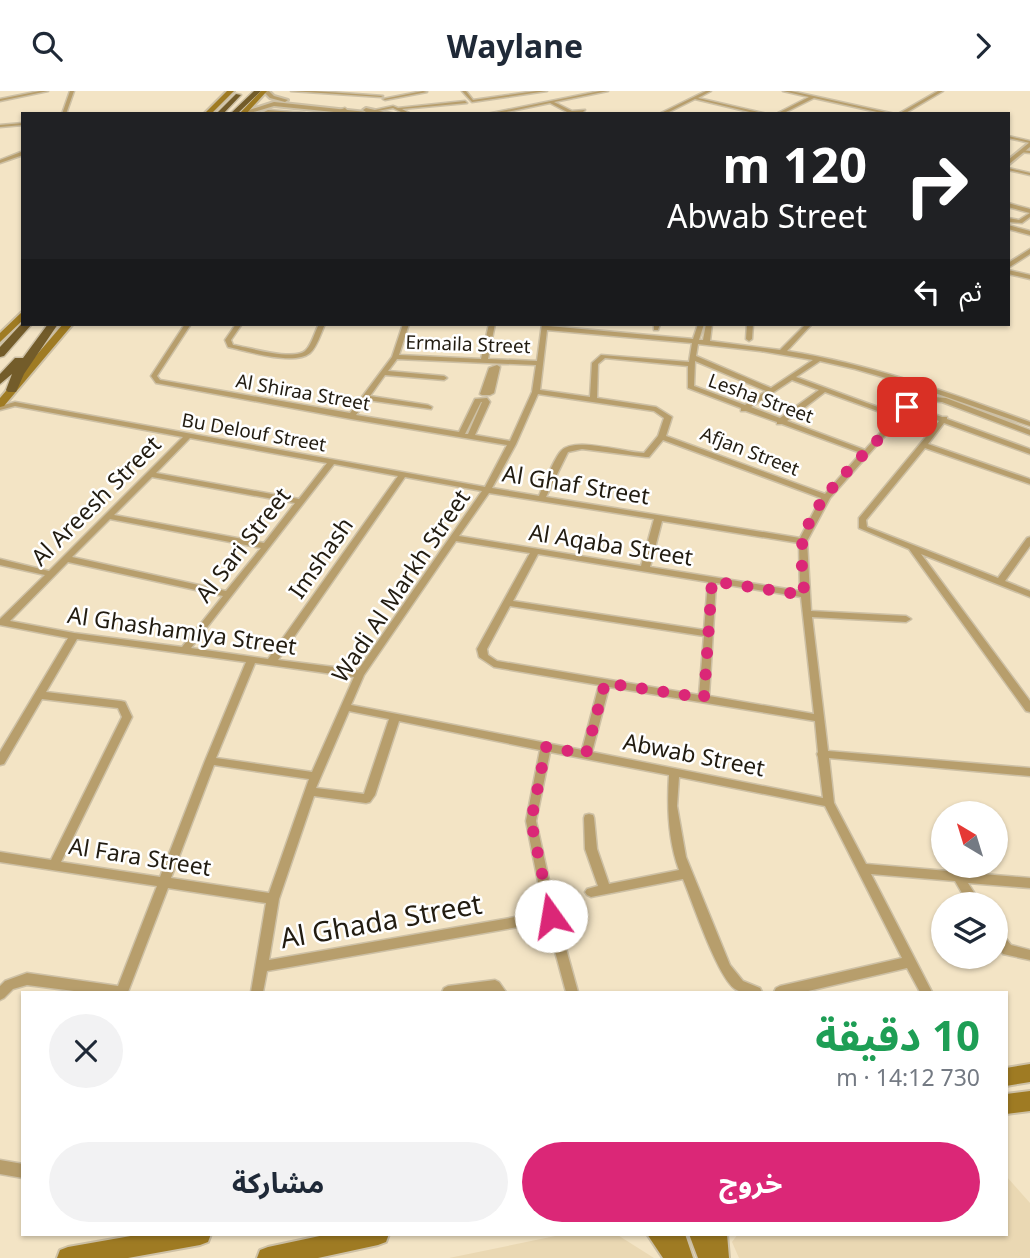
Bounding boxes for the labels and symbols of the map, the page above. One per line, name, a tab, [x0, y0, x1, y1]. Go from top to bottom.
street label: Ermaila Street	[405, 329, 531, 359]
street label: Al Shiraa Street	[234, 367, 372, 417]
street label: Lesha Street	[705, 367, 817, 429]
pin	[877, 377, 937, 437]
street label: Bu Delouf Street	[180, 406, 328, 458]
street label: Afjan Street	[697, 420, 803, 482]
street label: Al Areesh Street	[23, 428, 167, 572]
street label: Al Ghaf Street	[500, 457, 652, 511]
street label: Al Sari Street	[187, 480, 297, 609]
street label: Wadi Al Markh Street	[324, 483, 477, 688]
street label: Imshash	[280, 510, 360, 605]
street label: Al Aqaba Street	[527, 515, 695, 573]
street label: Al Ghashamiya Street	[66, 598, 299, 662]
street label: Abwab Street	[621, 725, 768, 783]
north arrow	[931, 801, 1008, 879]
street label: Al Fara Street	[67, 829, 214, 883]
position arrow	[514, 879, 588, 953]
street label: Al Ghada Street	[277, 884, 485, 956]

